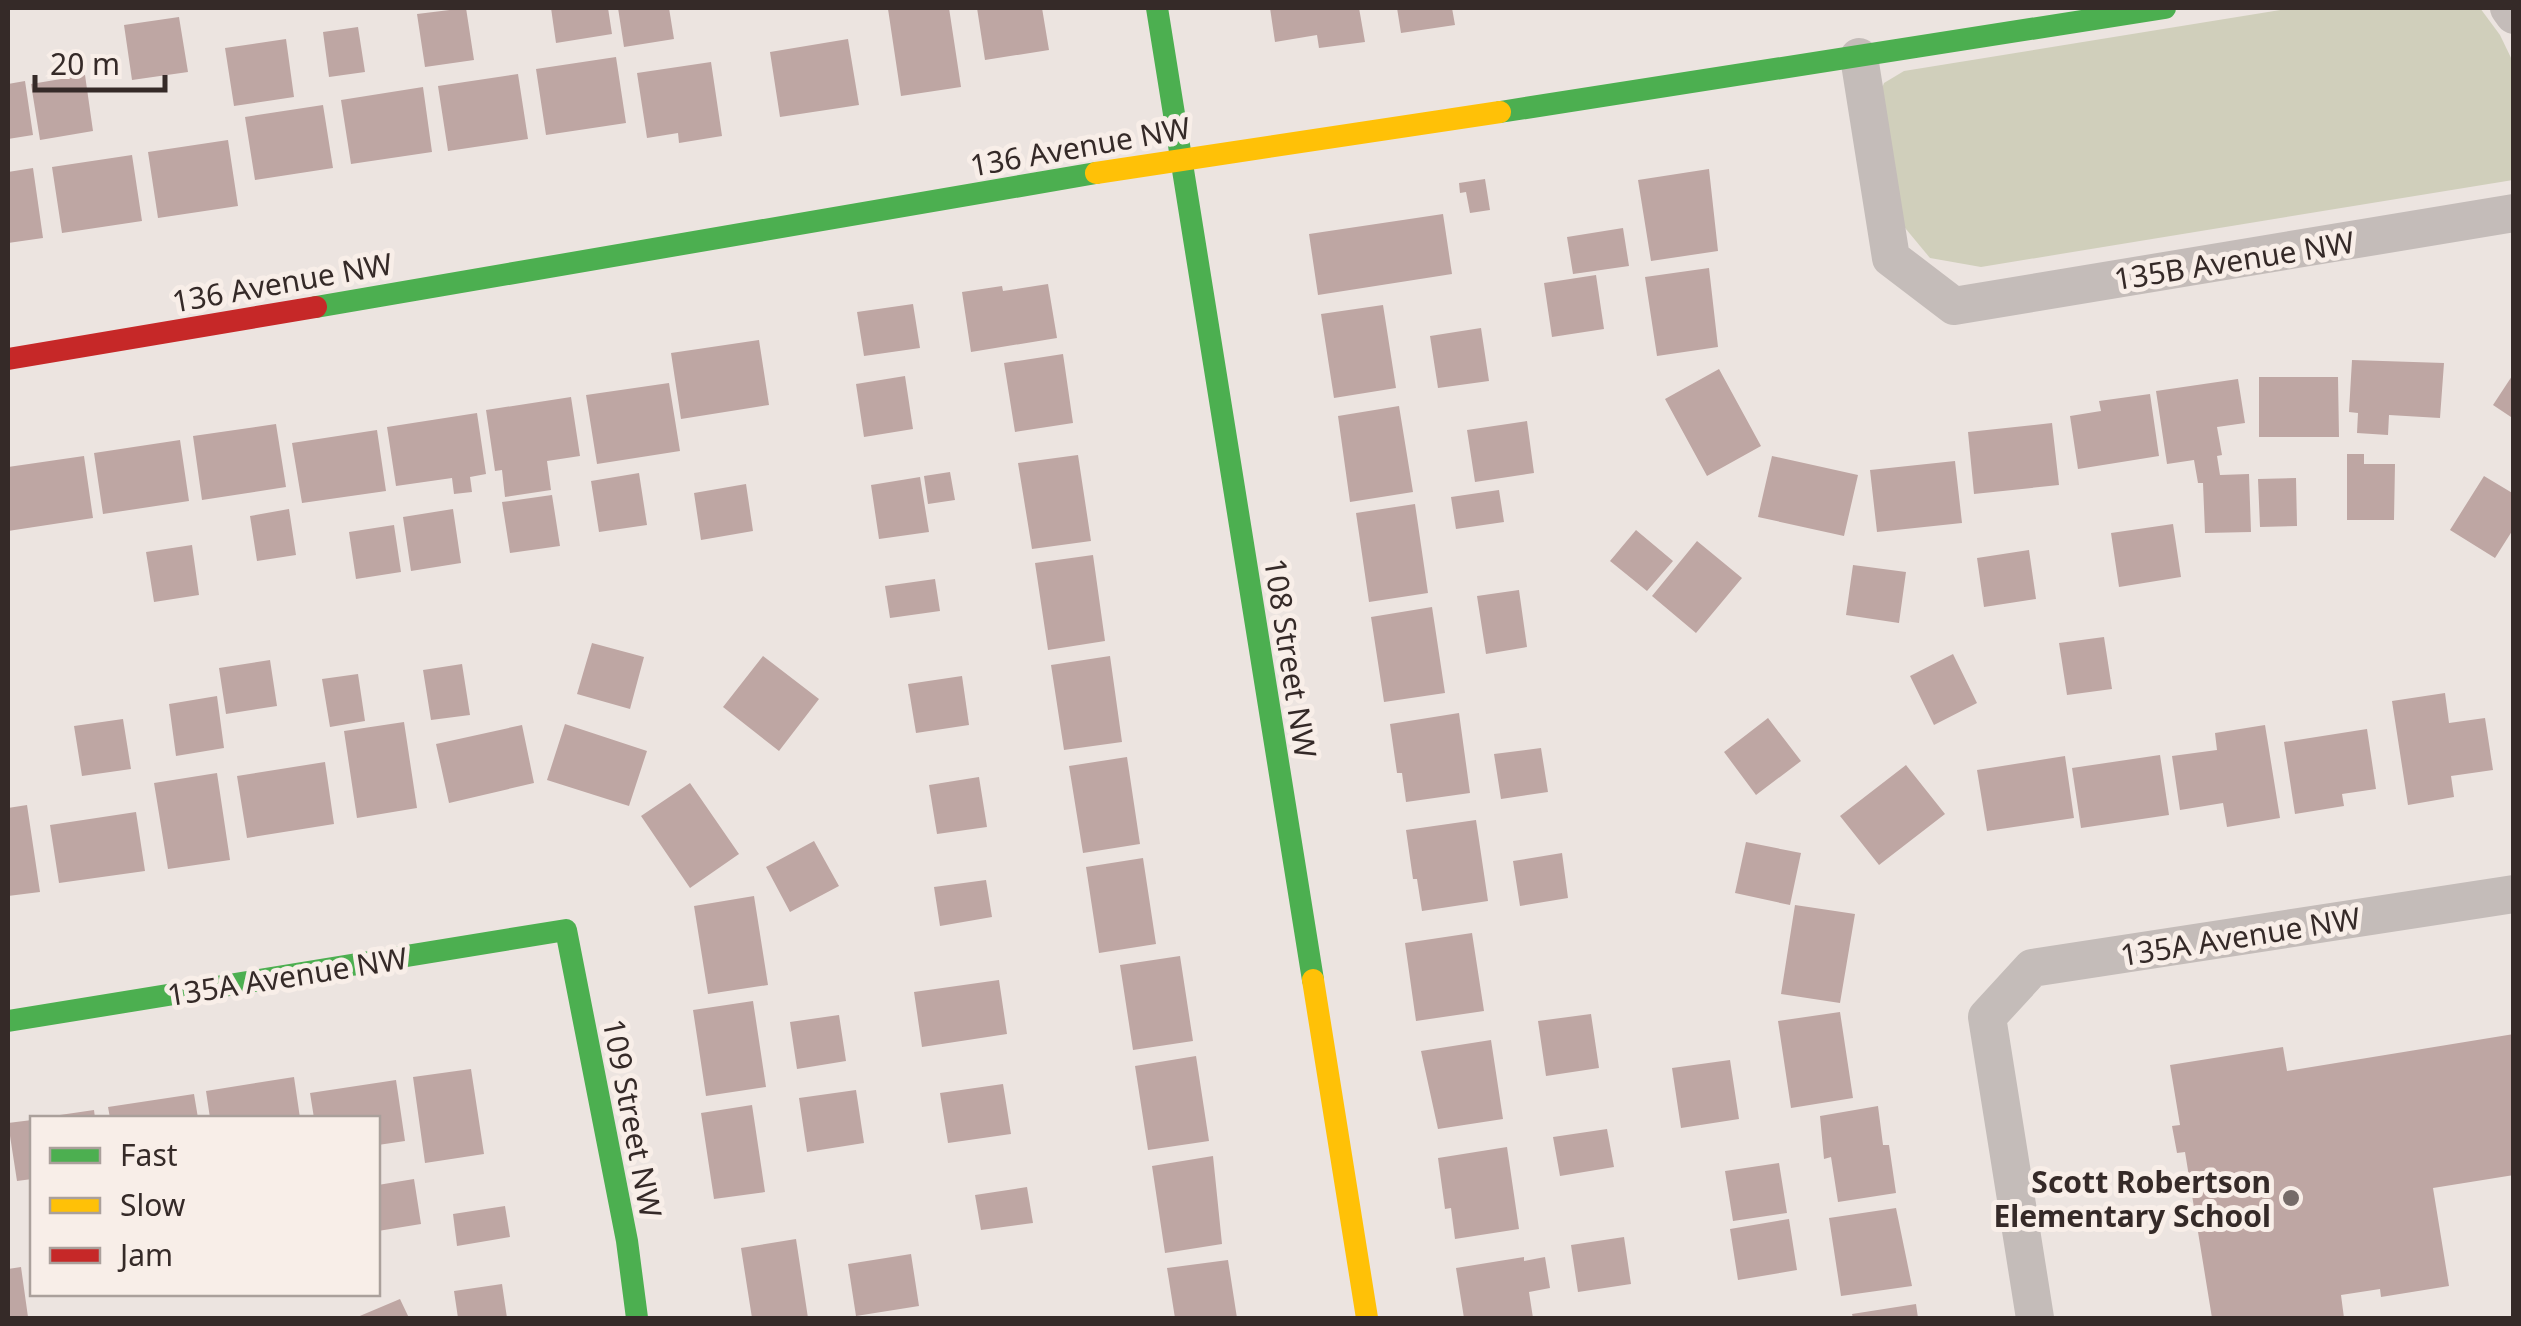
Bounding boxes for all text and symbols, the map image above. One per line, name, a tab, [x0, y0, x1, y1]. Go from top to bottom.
scale bar	[35, 30, 165, 92]
text: 20 m	[50, 43, 120, 84]
street label: 136 Avenue NW	[967, 106, 1194, 186]
street label: 135B Avenue NW	[2111, 221, 2357, 299]
street label: 136 Avenue NW	[169, 242, 396, 322]
street label: 108 Street NW	[1255, 555, 1327, 761]
street label: 135A Avenue NW	[2117, 897, 2363, 975]
street label: 135A Avenue NW	[164, 937, 410, 1015]
street label: 109 Street NW	[594, 1015, 672, 1221]
legend	[30, 1116, 380, 1296]
text: Fast	[120, 1134, 178, 1175]
place label: Scott Robertson Elementary School	[1993, 1161, 2271, 1236]
text: Slow	[120, 1184, 186, 1225]
marker: Scott Robertson Elementary School	[2280, 1187, 2302, 1209]
text: Jam	[117, 1234, 173, 1275]

